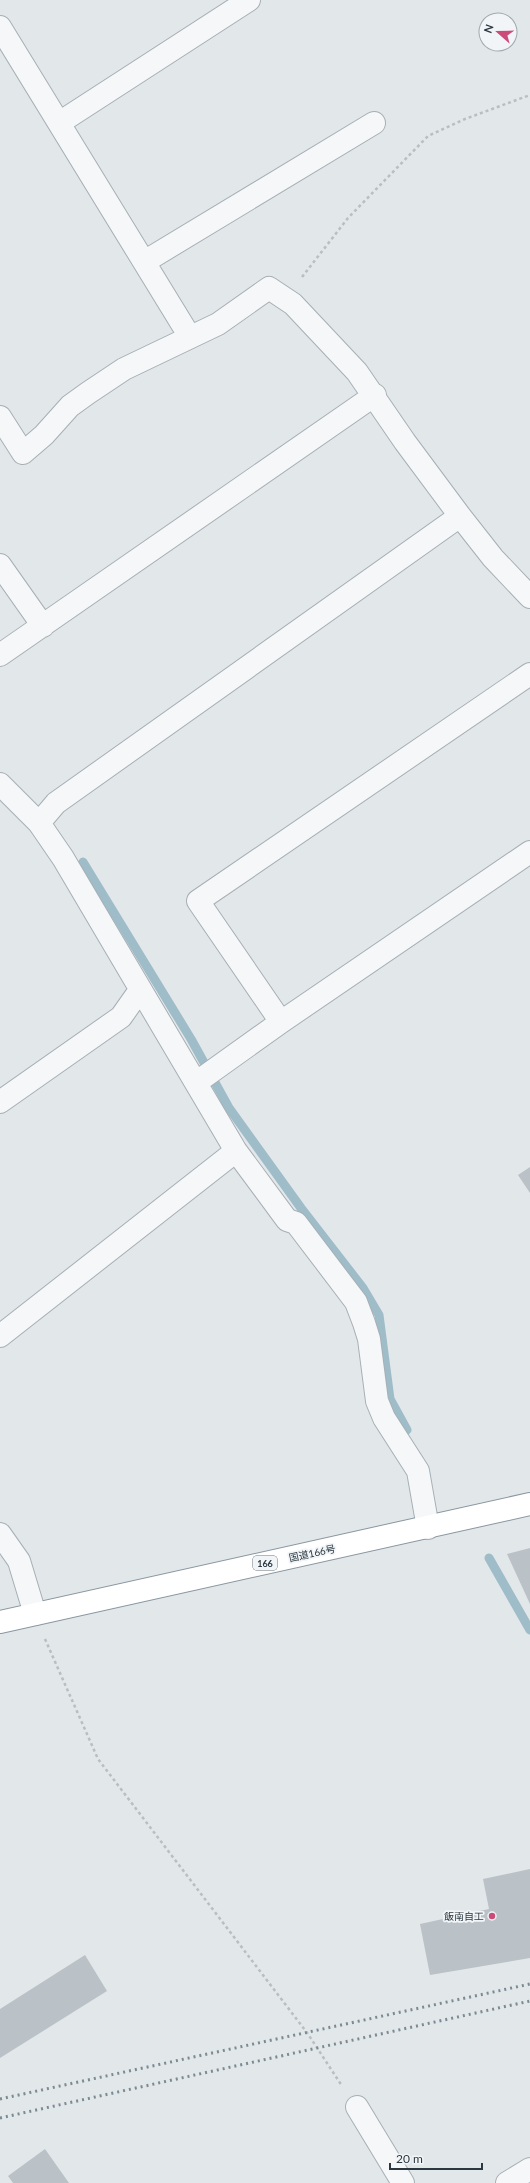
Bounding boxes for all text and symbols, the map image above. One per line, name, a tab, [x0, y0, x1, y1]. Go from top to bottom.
north arrow	[478, 12, 518, 52]
text: N	[481, 22, 496, 35]
street label: 国道166号	[288, 1542, 336, 1564]
road number: 166	[253, 1556, 277, 1570]
place label: 飯南自工	[444, 1910, 484, 1922]
marker: 飯南自工	[487, 1911, 497, 1921]
scale bar	[390, 2145, 482, 2171]
text: 20 m	[396, 2151, 423, 2166]

